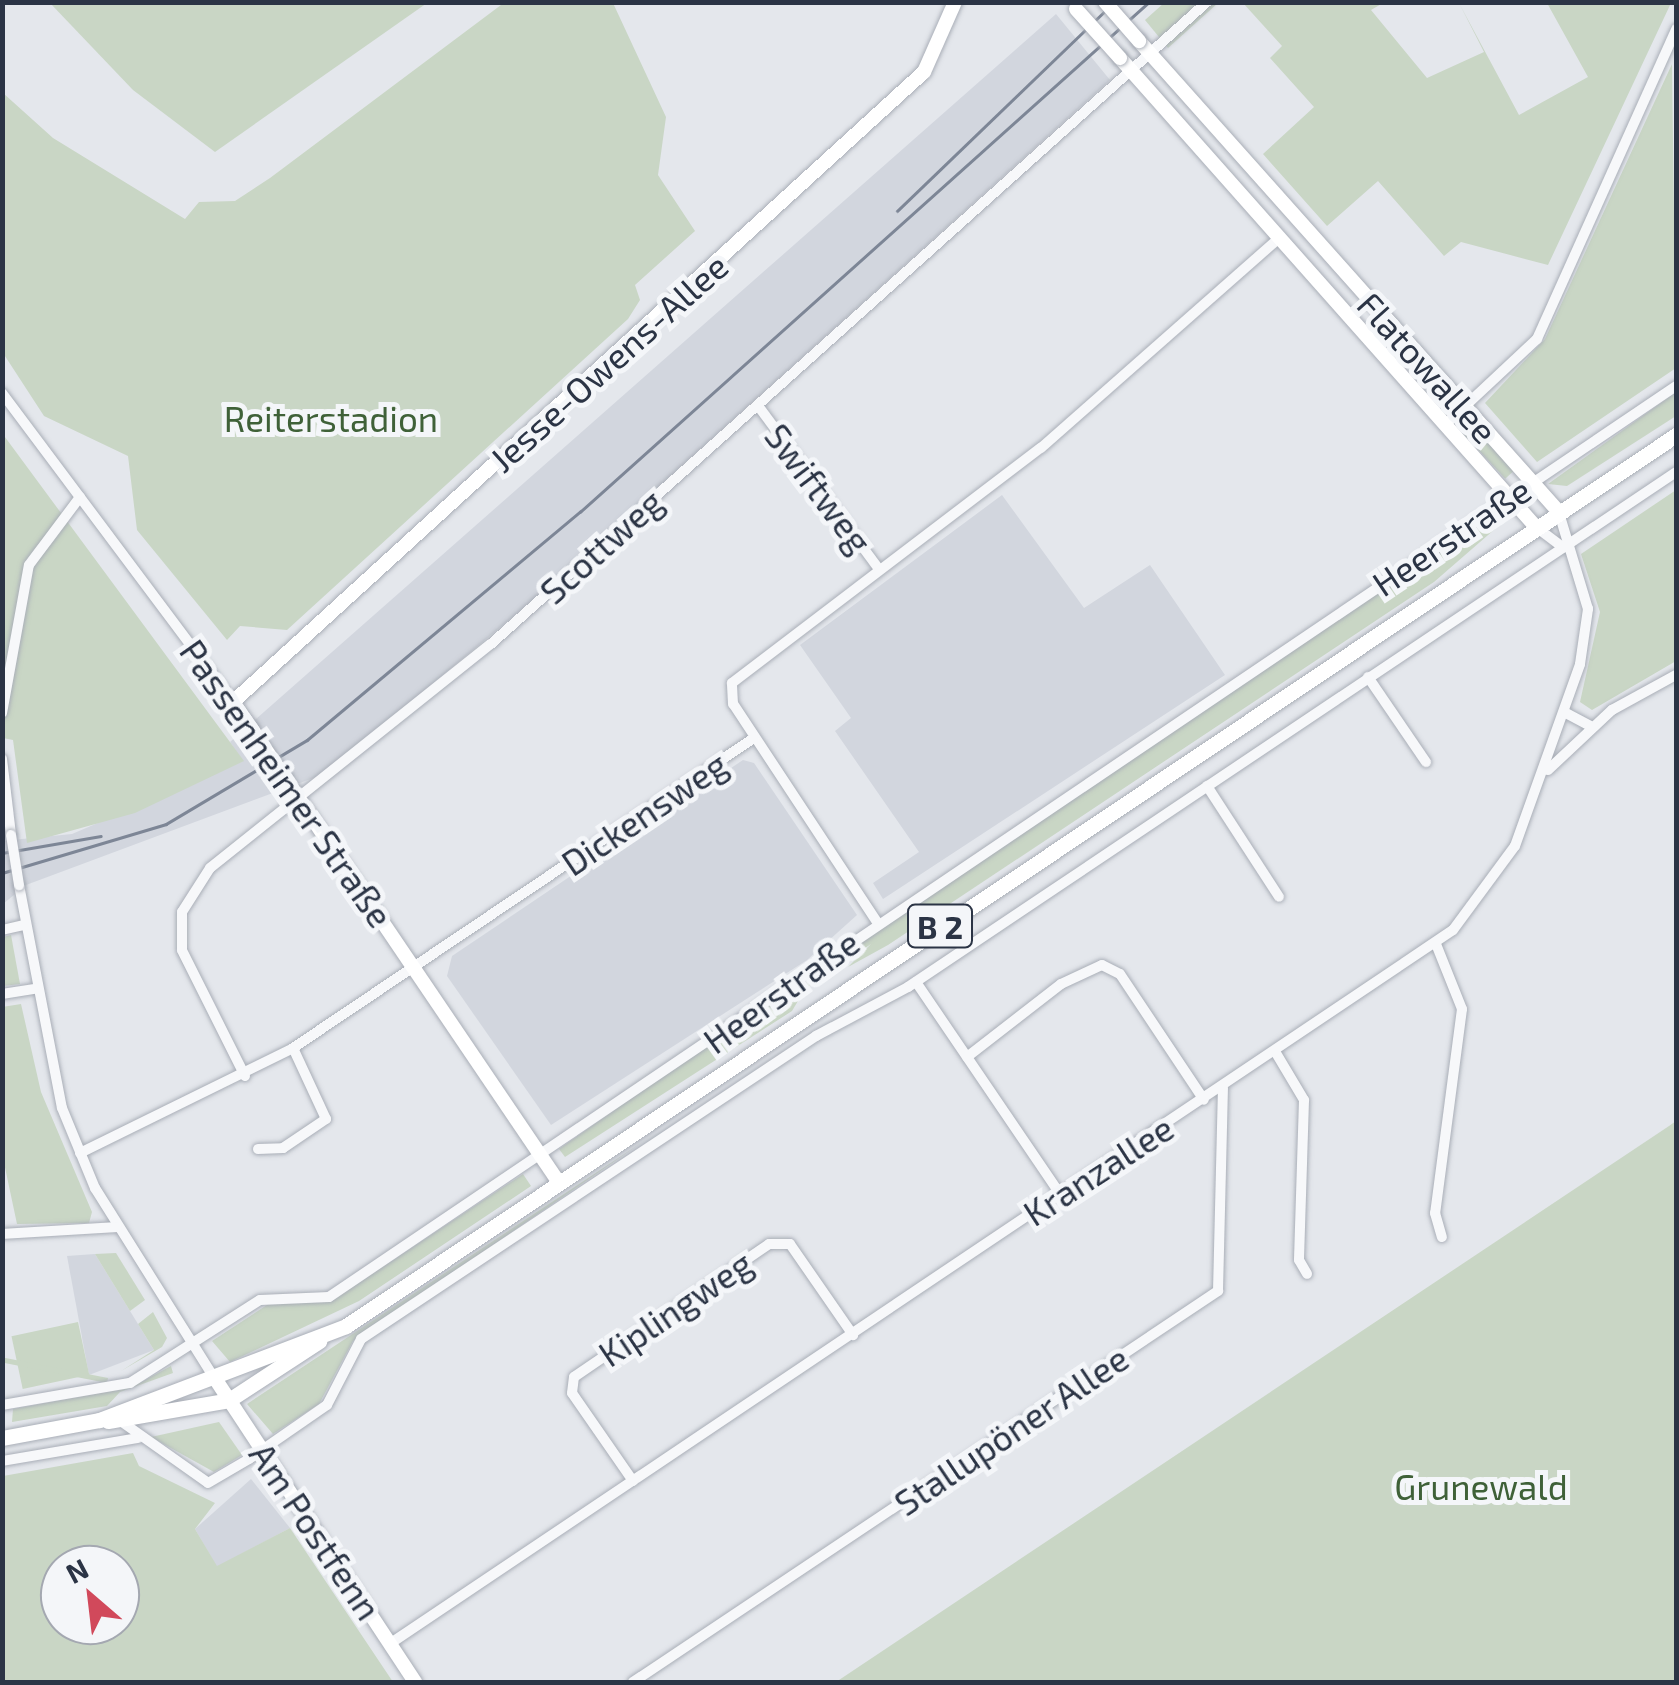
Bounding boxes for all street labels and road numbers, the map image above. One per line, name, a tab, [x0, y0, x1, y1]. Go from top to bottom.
street label: Jesse-Owens-Allee	[480, 244, 736, 480]
street label: Flatowallee	[1350, 283, 1506, 451]
street label: Swiftweg	[757, 415, 881, 561]
street label: Heerstraße	[1364, 468, 1538, 604]
street label: Scottweg	[531, 480, 671, 612]
street label: Passenheimer Straße	[172, 631, 402, 935]
street label: Dickensweg	[553, 742, 735, 884]
road number: B 2	[905, 899, 975, 953]
street label: Heerstraße	[695, 921, 867, 1061]
street label: Kranzallee	[1015, 1106, 1181, 1234]
street label: Kiplingweg	[590, 1241, 760, 1375]
street label: Stallupöner Allee	[886, 1336, 1136, 1524]
street label: Am Postfenn	[242, 1435, 390, 1627]

